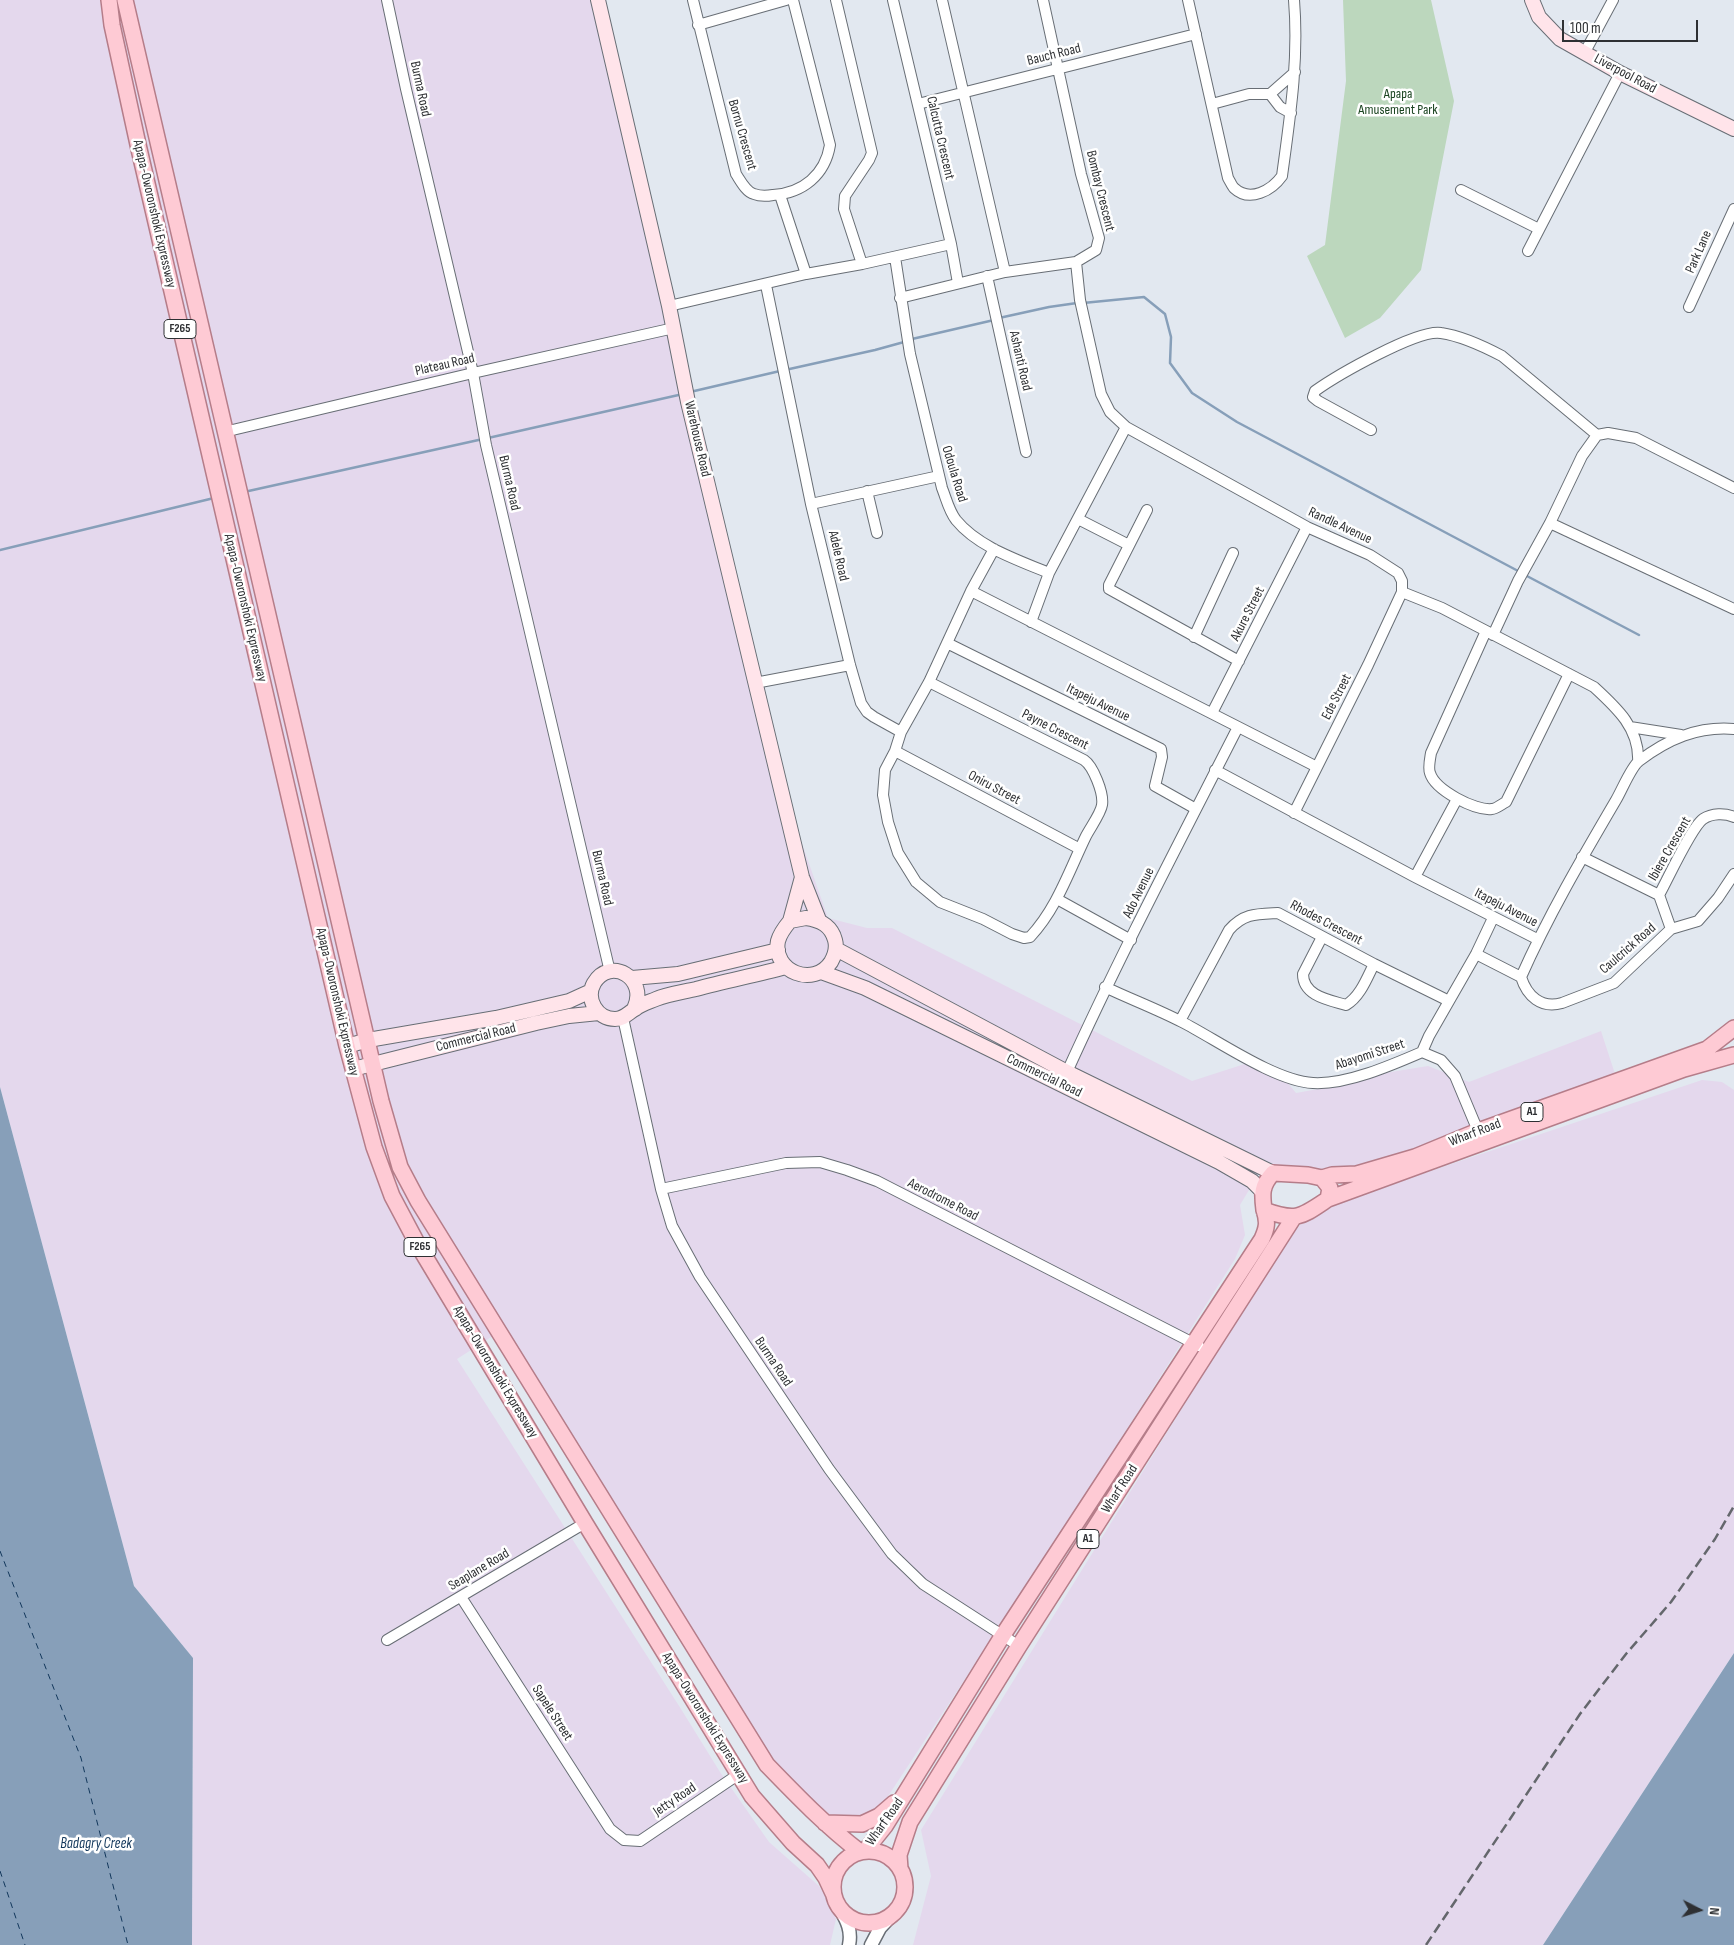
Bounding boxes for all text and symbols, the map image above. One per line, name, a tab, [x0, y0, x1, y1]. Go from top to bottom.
scale bar	[1564, 10, 1700, 42]
text: 100 m	[1570, 19, 1601, 38]
street label: Bauch Road	[1025, 40, 1083, 70]
street label: Liverpool Road	[1591, 51, 1659, 97]
street label: Burma Road	[406, 60, 434, 118]
park label: Apapa Amusement Park	[1358, 86, 1438, 118]
street label: Calcutta Crescent	[922, 95, 958, 181]
street label: Bornu Crescent	[724, 98, 760, 172]
street label: Apapa-Oworonshoki Expressway	[129, 138, 179, 290]
street label: Bombay Crescent	[1082, 149, 1118, 233]
street label: Park Lane	[1682, 228, 1716, 276]
road number: F265	[164, 320, 196, 338]
street label: Ashanti Road	[1005, 329, 1035, 393]
street label: Plateau Road	[414, 350, 476, 380]
street label: Warehouse Road	[680, 399, 714, 479]
street label: Odoula Road	[937, 444, 971, 504]
street label: Burma Road	[495, 454, 523, 512]
street label: Randle Avenue	[1306, 504, 1374, 548]
street label: Adele Road	[824, 529, 852, 583]
street label: Apapa-Oworonshoki Expressway	[220, 532, 270, 684]
street label: Akure Street	[1227, 584, 1269, 644]
street label: Ede Street	[1318, 671, 1356, 723]
street label: Itapeju Avenue	[1063, 680, 1133, 726]
street label: Payne Crescent	[1019, 706, 1091, 754]
street label: Oniru Street	[965, 767, 1023, 809]
street label: Ibiere Crescent	[1645, 814, 1695, 884]
street label: Burma Road	[588, 849, 616, 907]
street label: Ado Avenue	[1120, 865, 1158, 921]
street label: Itapeju Avenue	[1472, 885, 1540, 931]
street label: Rhodes Crescent	[1287, 897, 1365, 949]
street label: Caulcrick Road	[1596, 920, 1660, 978]
street label: Apapa-Oworonshoki Expressway	[312, 926, 362, 1078]
street label: Commercial Road	[434, 1020, 518, 1056]
street label: Abayomi Street	[1333, 1036, 1407, 1074]
street label: Commercial Road	[1004, 1051, 1084, 1101]
road number: A1	[1521, 1102, 1543, 1122]
street label: Wharf Road	[1447, 1115, 1503, 1151]
street label: Aerodrome Road	[905, 1175, 981, 1225]
road number: F265	[404, 1238, 436, 1256]
street label: Apapa-Oworonshoki Expressway	[449, 1303, 541, 1441]
street label: Burma Road	[750, 1334, 796, 1390]
street label: Wharf Road	[1098, 1462, 1142, 1516]
road number: A1	[1077, 1530, 1099, 1548]
street label: Seaplane Road	[446, 1545, 512, 1595]
street label: Apapa-Oworonshoki Expressway	[658, 1649, 752, 1787]
street label: Sapele Street	[528, 1682, 576, 1744]
street label: Jetty Road	[650, 1780, 700, 1820]
street label: Wharf Road	[863, 1795, 907, 1849]
water label: Badagry Creek	[60, 1835, 132, 1853]
north arrow	[1674, 1885, 1724, 1935]
text: N	[1706, 1907, 1723, 1916]

